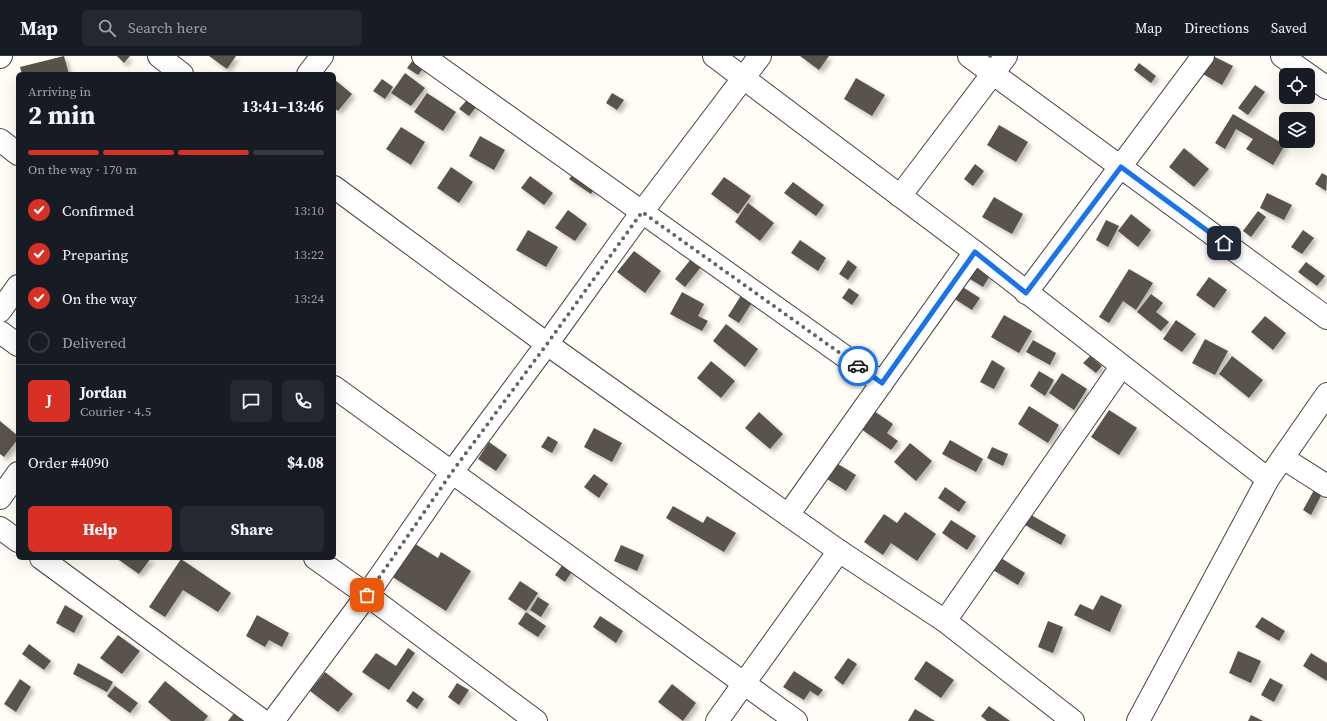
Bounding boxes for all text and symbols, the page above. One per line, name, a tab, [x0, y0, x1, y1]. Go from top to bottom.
search box	[82, 10, 362, 46]
text: Map	[20, 15, 58, 41]
icon: search	[96, 17, 118, 39]
text: Search here	[128, 17, 207, 38]
text: Map	[1135, 18, 1162, 38]
text: Directions	[1184, 18, 1249, 38]
text: Saved	[1271, 18, 1307, 38]
map controls	[1279, 68, 1315, 148]
button: locate	[1279, 68, 1315, 104]
text: Arriving in	[28, 83, 91, 100]
text: 13:41–13:46	[242, 96, 324, 117]
text: 2 min	[28, 97, 95, 133]
button: layers	[1279, 112, 1315, 148]
text: On the way · 170 m	[28, 161, 137, 178]
icon: check	[28, 199, 50, 221]
text: Confirmed	[62, 200, 134, 221]
text: 13:10	[294, 202, 324, 219]
pin	[1207, 226, 1241, 260]
icon: home	[1213, 232, 1235, 254]
icon: check	[28, 243, 50, 265]
text: Preparing	[62, 244, 128, 265]
text: 13:22	[294, 246, 324, 263]
icon: check	[28, 287, 50, 309]
text: On the way	[62, 288, 137, 309]
text: 13:24	[294, 290, 324, 307]
text: Delivered	[62, 332, 126, 353]
courier	[838, 346, 878, 386]
icon: car	[847, 355, 869, 377]
button: chat	[230, 380, 272, 422]
button: phone	[282, 380, 324, 422]
text: Jordan	[80, 382, 127, 403]
text: J	[46, 390, 52, 411]
text: Courier · 4.5	[80, 403, 151, 420]
text: Order #4090	[28, 452, 109, 473]
text: $4.08	[287, 452, 324, 473]
button: Help	[28, 506, 172, 552]
button: Share	[180, 506, 324, 552]
pin	[350, 578, 384, 612]
icon: bag	[356, 584, 378, 606]

